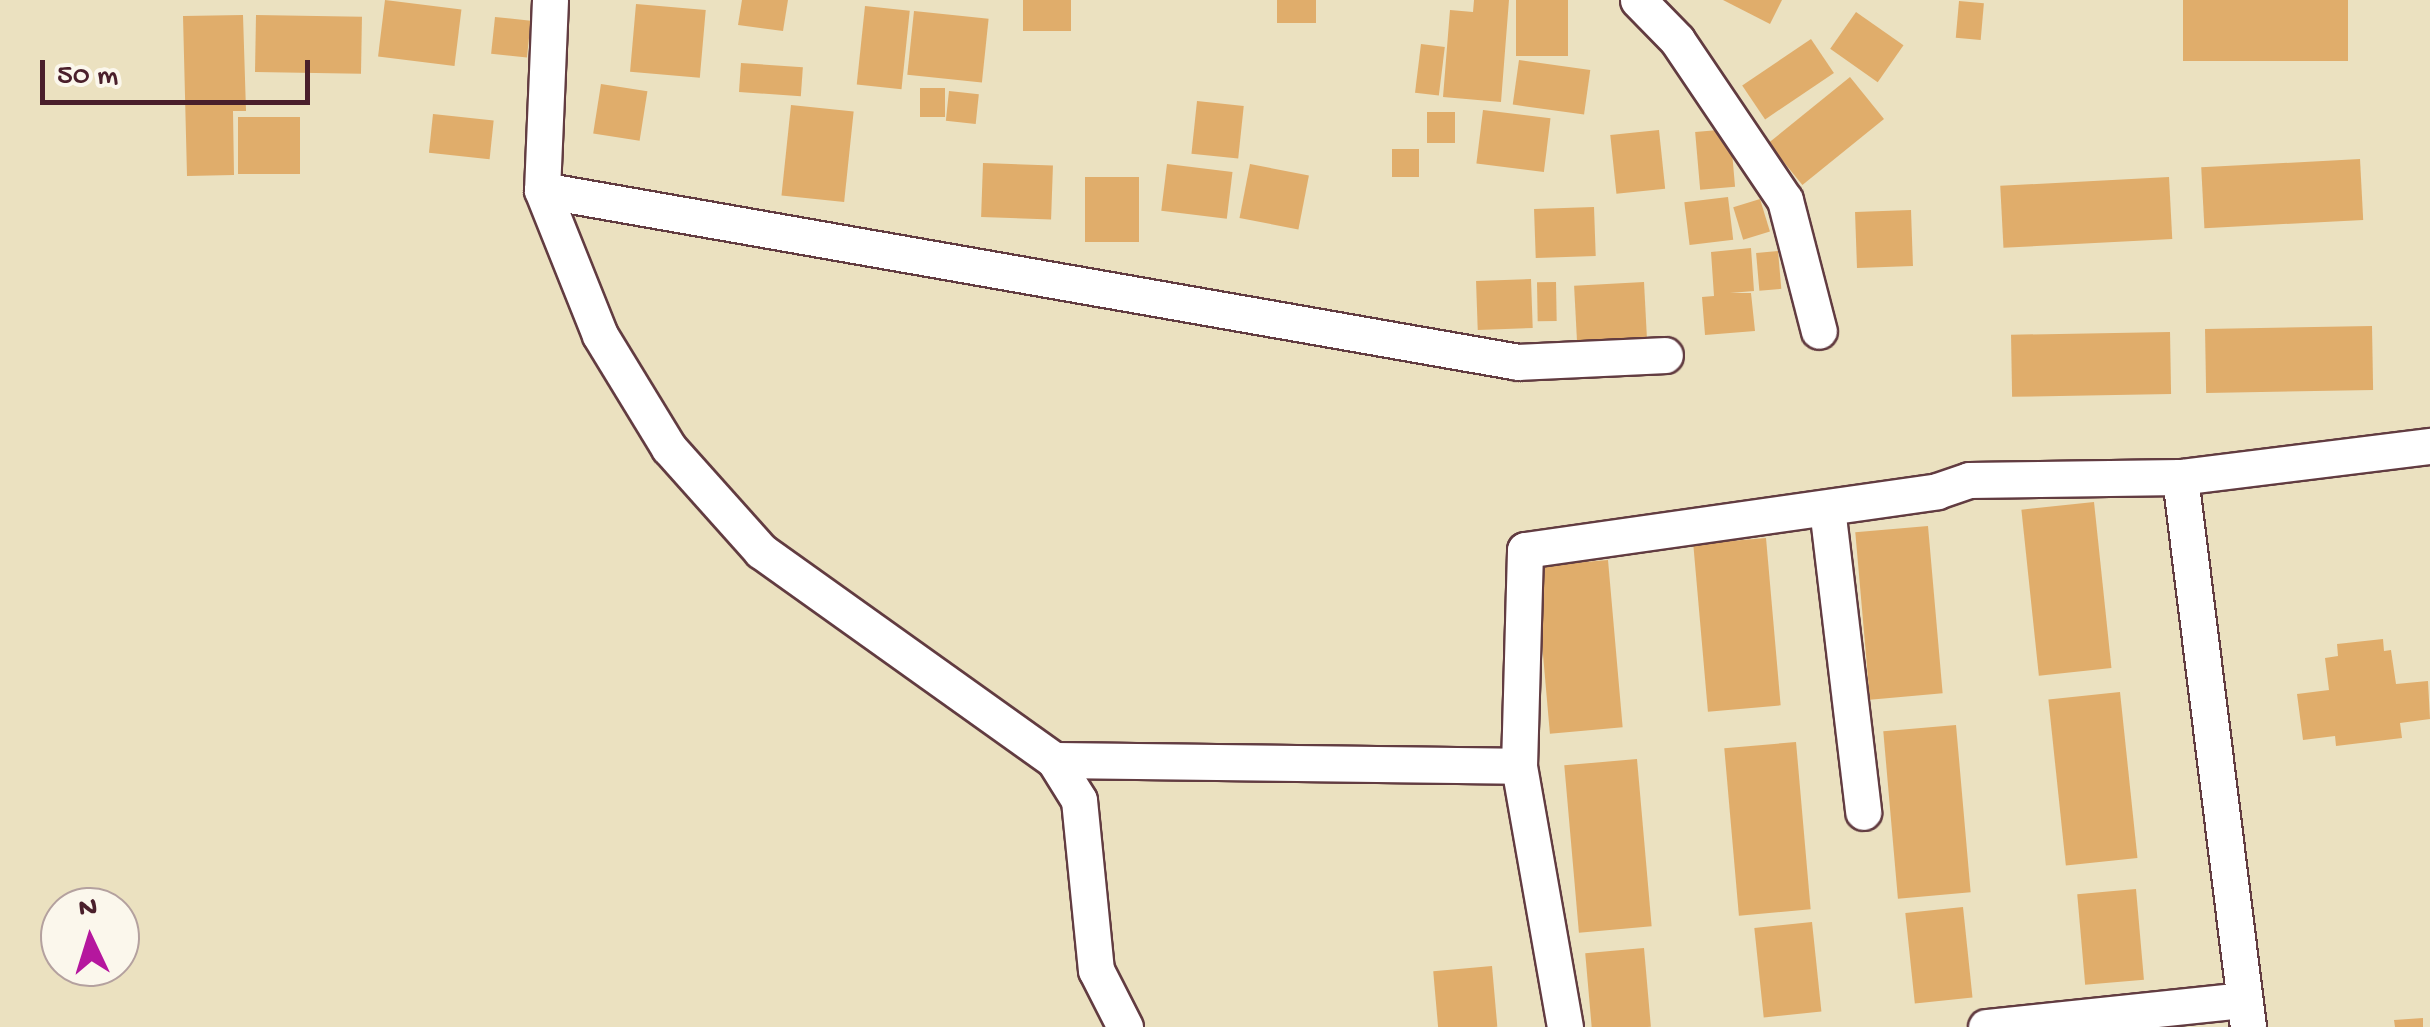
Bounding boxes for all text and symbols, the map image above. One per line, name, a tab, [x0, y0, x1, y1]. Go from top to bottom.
scale bar	[45, 40, 315, 102]
text: 50 m	[57, 60, 118, 95]
north arrow	[40, 887, 140, 987]
text: N	[78, 891, 98, 926]

